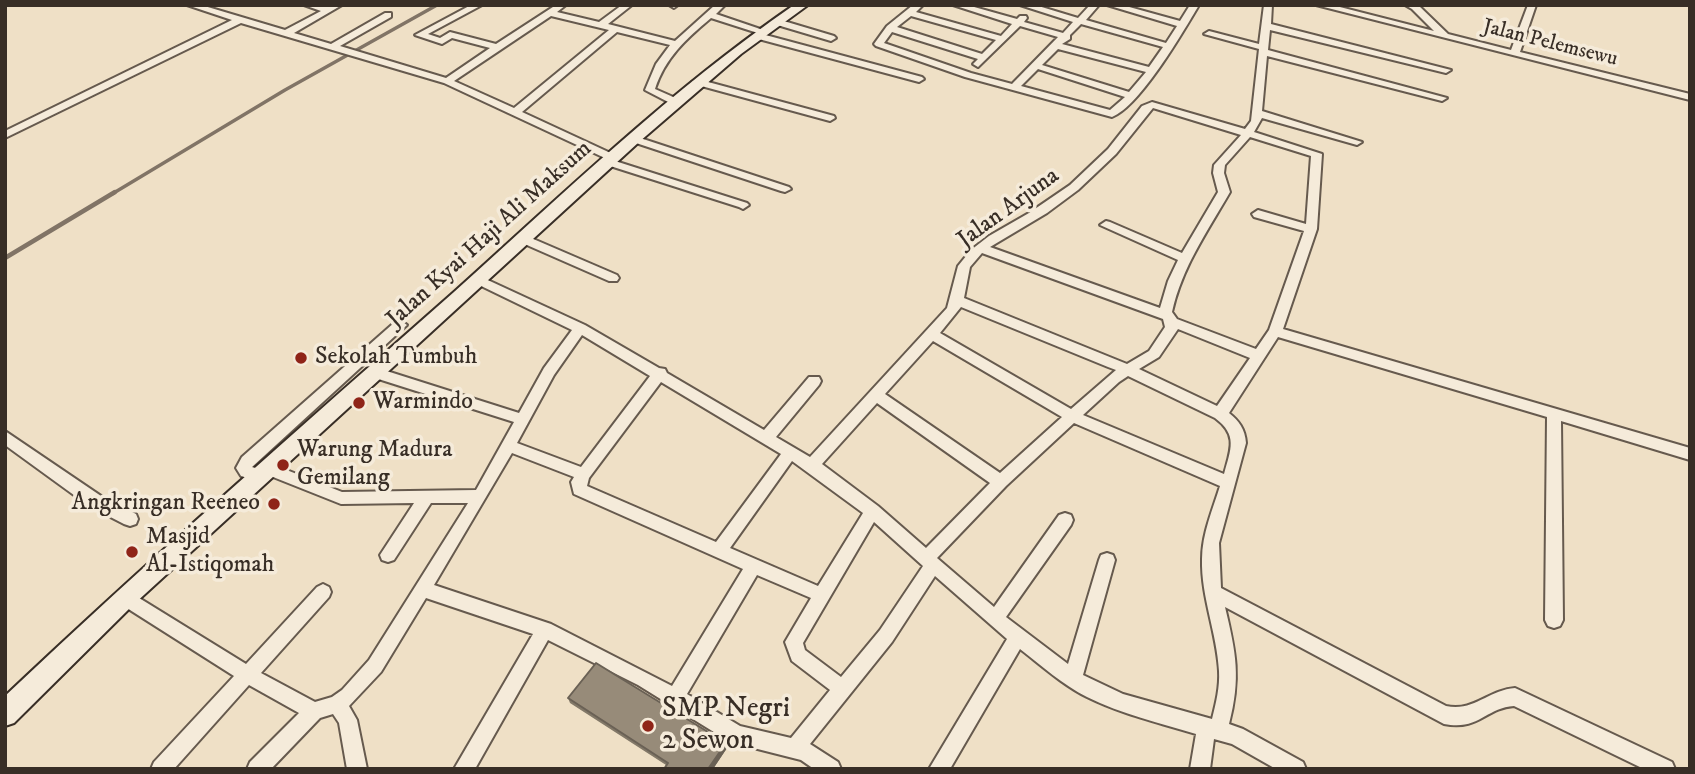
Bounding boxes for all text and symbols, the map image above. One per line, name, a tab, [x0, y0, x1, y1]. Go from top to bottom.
street label: Jalan Pelemsewu	[1480, 15, 1620, 73]
street label: Jalan Kyai Haji Ali Maksum	[382, 135, 598, 335]
street label: Jalan Arjuna	[953, 162, 1065, 256]
place label: Sekolah Tumbuh	[315, 344, 477, 372]
marker: Sekolah Tumbuh	[293, 350, 309, 366]
place label: Warmindo	[373, 389, 473, 417]
marker: Warmindo	[351, 395, 367, 411]
place label: Warung Madura Gemilang	[297, 437, 452, 493]
marker: Warung Madura Gemilang	[275, 457, 291, 473]
place label: Angkringan Reeneo	[72, 490, 260, 518]
marker: Angkringan Reeneo	[266, 496, 282, 512]
place label: Masjid Al-Istiqomah	[146, 524, 274, 580]
marker: Masjid Al-Istiqomah	[124, 544, 140, 560]
place label: SMP Negri 2 Sewon	[662, 693, 790, 759]
marker: SMP Negri 2 Sewon	[640, 718, 656, 734]

